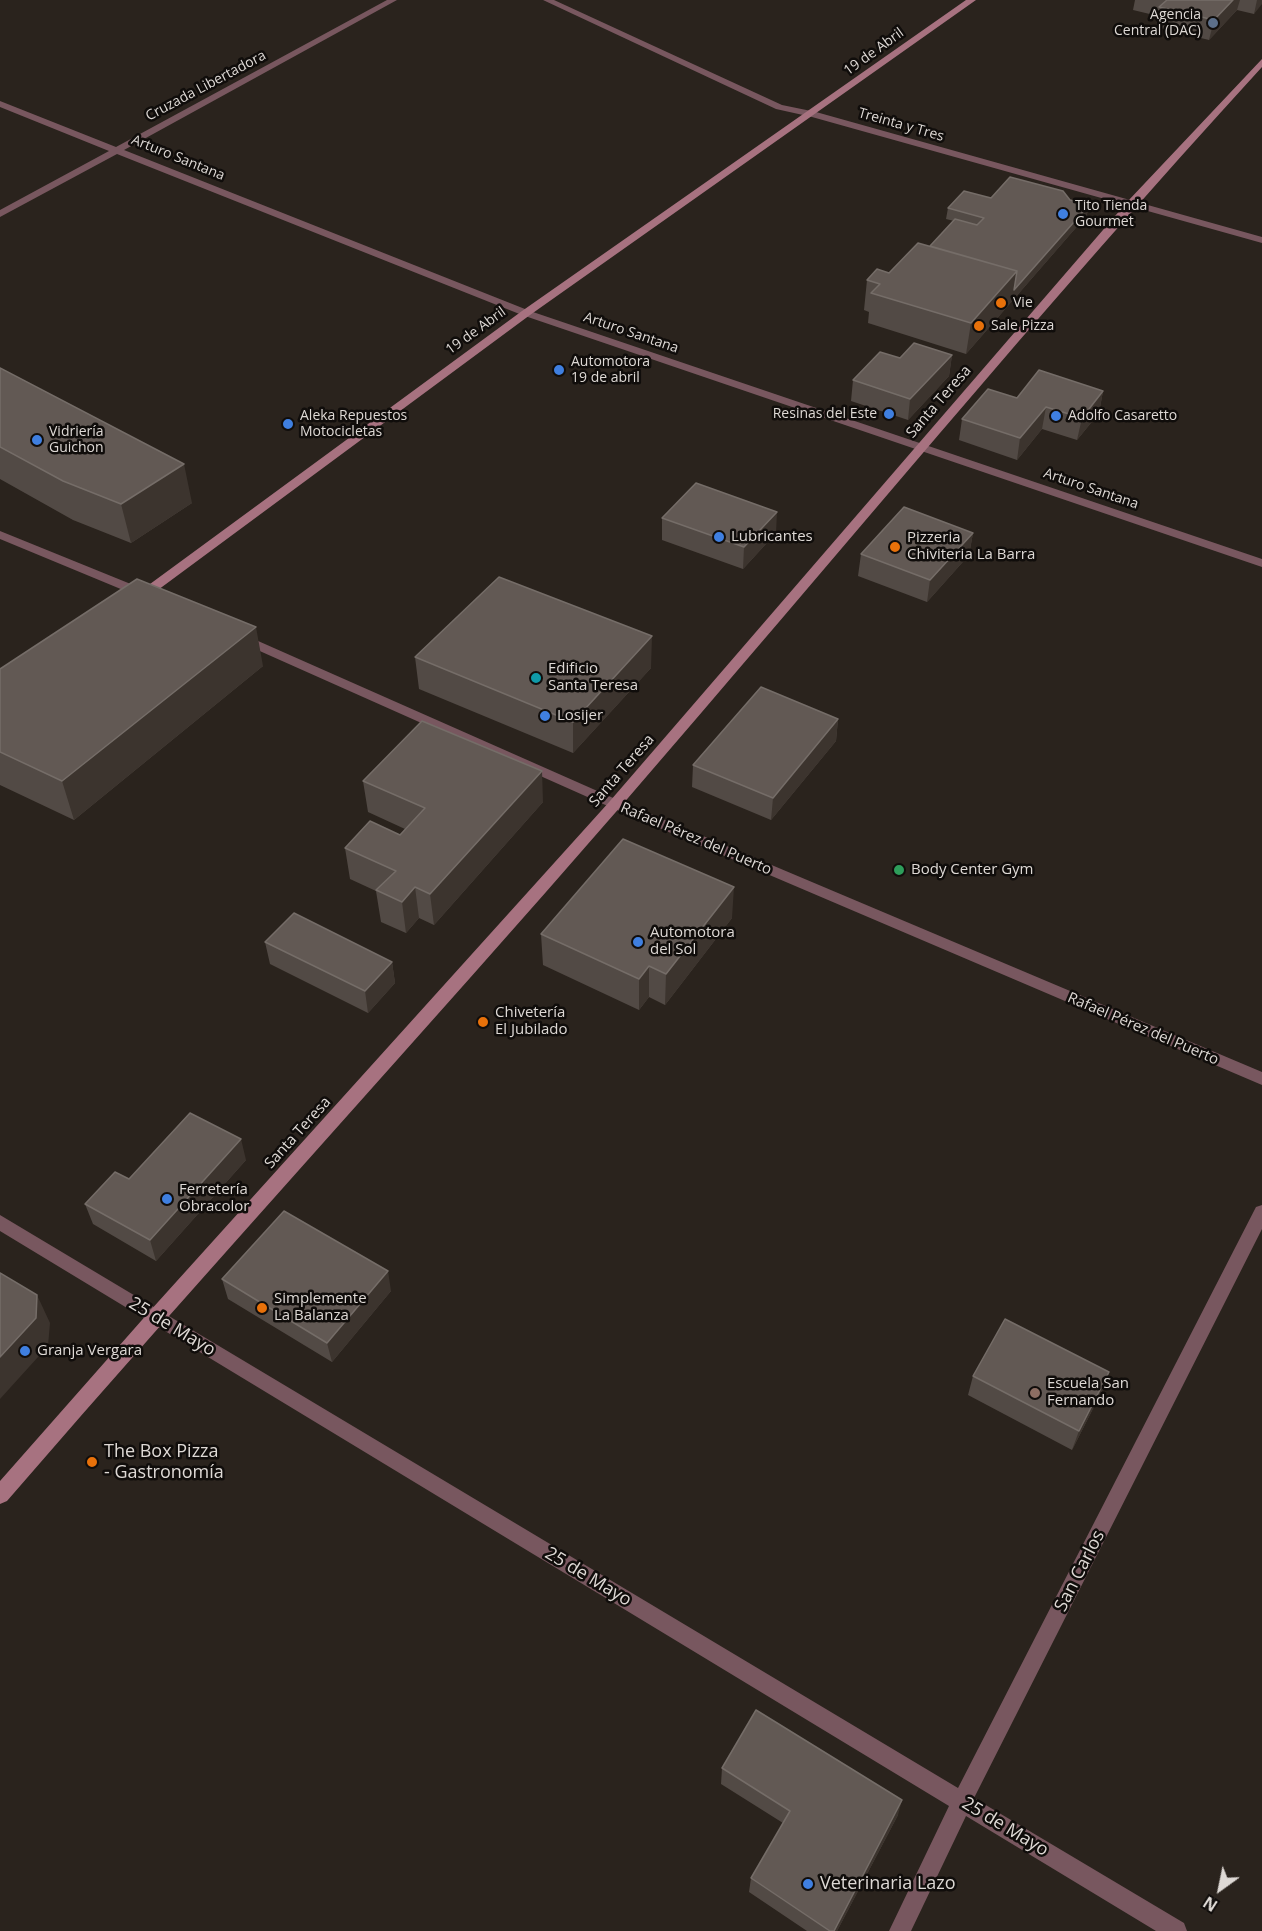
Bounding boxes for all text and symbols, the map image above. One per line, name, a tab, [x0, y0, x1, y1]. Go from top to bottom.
place label: Agencia Central (DAC)	[1114, 7, 1201, 40]
marker: Agencia Central (DAC)	[1206, 16, 1220, 30]
street label: 19 de Abril	[841, 25, 907, 79]
street label: Cruzada Libertadora	[143, 47, 269, 125]
street label: Treinta y Tres	[856, 105, 946, 145]
street label: Arturo Santana	[129, 132, 227, 184]
place label: Tito Tienda Gourmet	[1075, 198, 1147, 231]
marker: Tito Tienda Gourmet	[1056, 207, 1070, 221]
place label: Vie	[1013, 295, 1033, 311]
marker: Vie	[994, 296, 1008, 310]
street label: 19 de Abril	[443, 304, 509, 358]
street label: Arturo Santana	[581, 309, 681, 357]
place label: Sale Pizza	[991, 318, 1054, 334]
marker: Sale Pizza	[972, 319, 986, 333]
place label: Automotora 19 de abril	[571, 354, 650, 386]
street label: Santa Teresa	[903, 362, 975, 442]
marker: Automotora 19 de abril	[552, 363, 566, 377]
place label: Resinas del Este	[773, 406, 877, 422]
marker: Resinas del Este	[882, 407, 896, 421]
place label: Aleka Repuestos Motocicletas	[300, 408, 407, 440]
place label: Adolfo Casaretto	[1068, 408, 1177, 424]
marker: Adolfo Casaretto	[1049, 409, 1063, 423]
marker: Aleka Repuestos Motocicletas	[281, 417, 295, 431]
place label: Vidriería Guichon	[49, 424, 104, 456]
marker: Vidriería Guichon	[30, 433, 44, 447]
street label: Arturo Santana	[1041, 465, 1141, 513]
place label: Lubricantes	[731, 528, 813, 546]
place label: Pizzeria Chiviteria La Barra	[907, 529, 1035, 564]
marker: Lubricantes	[712, 530, 726, 544]
marker: Pizzeria Chiviteria La Barra	[888, 540, 902, 554]
place label: Edificio Santa Teresa	[548, 660, 638, 695]
marker: Edificio Santa Teresa	[529, 671, 543, 685]
place label: Losijer	[557, 707, 603, 725]
marker: Losijer	[538, 709, 552, 723]
street label: Santa Teresa	[586, 731, 658, 811]
street label: Rafael Pérez del Puerto	[618, 799, 774, 879]
place label: Body Center Gym	[911, 861, 1033, 879]
marker: Body Center Gym	[892, 863, 906, 877]
place label: Automotora del Sol	[650, 924, 735, 959]
marker: Automotora del Sol	[631, 935, 645, 949]
street label: Rafael Pérez del Puerto	[1065, 989, 1221, 1069]
place label: Chivetería El Jubilado	[495, 1004, 568, 1039]
marker: Chivetería El Jubilado	[476, 1015, 490, 1029]
street label: Santa Teresa	[261, 1094, 335, 1172]
place label: Ferretería Obracolor	[179, 1181, 249, 1216]
marker: Ferretería Obracolor	[160, 1192, 174, 1206]
place label: Simplemente La Balanza	[274, 1290, 367, 1325]
street label: 25 de Mayo	[125, 1293, 219, 1361]
marker: Simplemente La Balanza	[255, 1301, 269, 1315]
place label: Granja Vergara	[37, 1342, 142, 1360]
marker: Granja Vergara	[18, 1344, 32, 1358]
place label: Escuela San Fernando	[1047, 1375, 1129, 1410]
marker: Escuela San Fernando	[1028, 1386, 1042, 1400]
place label: The Box Pizza - Gastronomía	[104, 1441, 224, 1484]
marker: The Box Pizza - Gastronomía	[85, 1455, 99, 1469]
street label: San Carlos	[1050, 1527, 1110, 1615]
street label: 25 de Mayo	[541, 1543, 635, 1611]
street label: 25 de Mayo	[958, 1793, 1052, 1861]
north arrow	[1190, 1859, 1250, 1919]
place label: Veterinaria Lazo	[820, 1873, 956, 1895]
marker: Veterinaria Lazo	[801, 1877, 815, 1891]
text: N	[1199, 1891, 1222, 1917]

